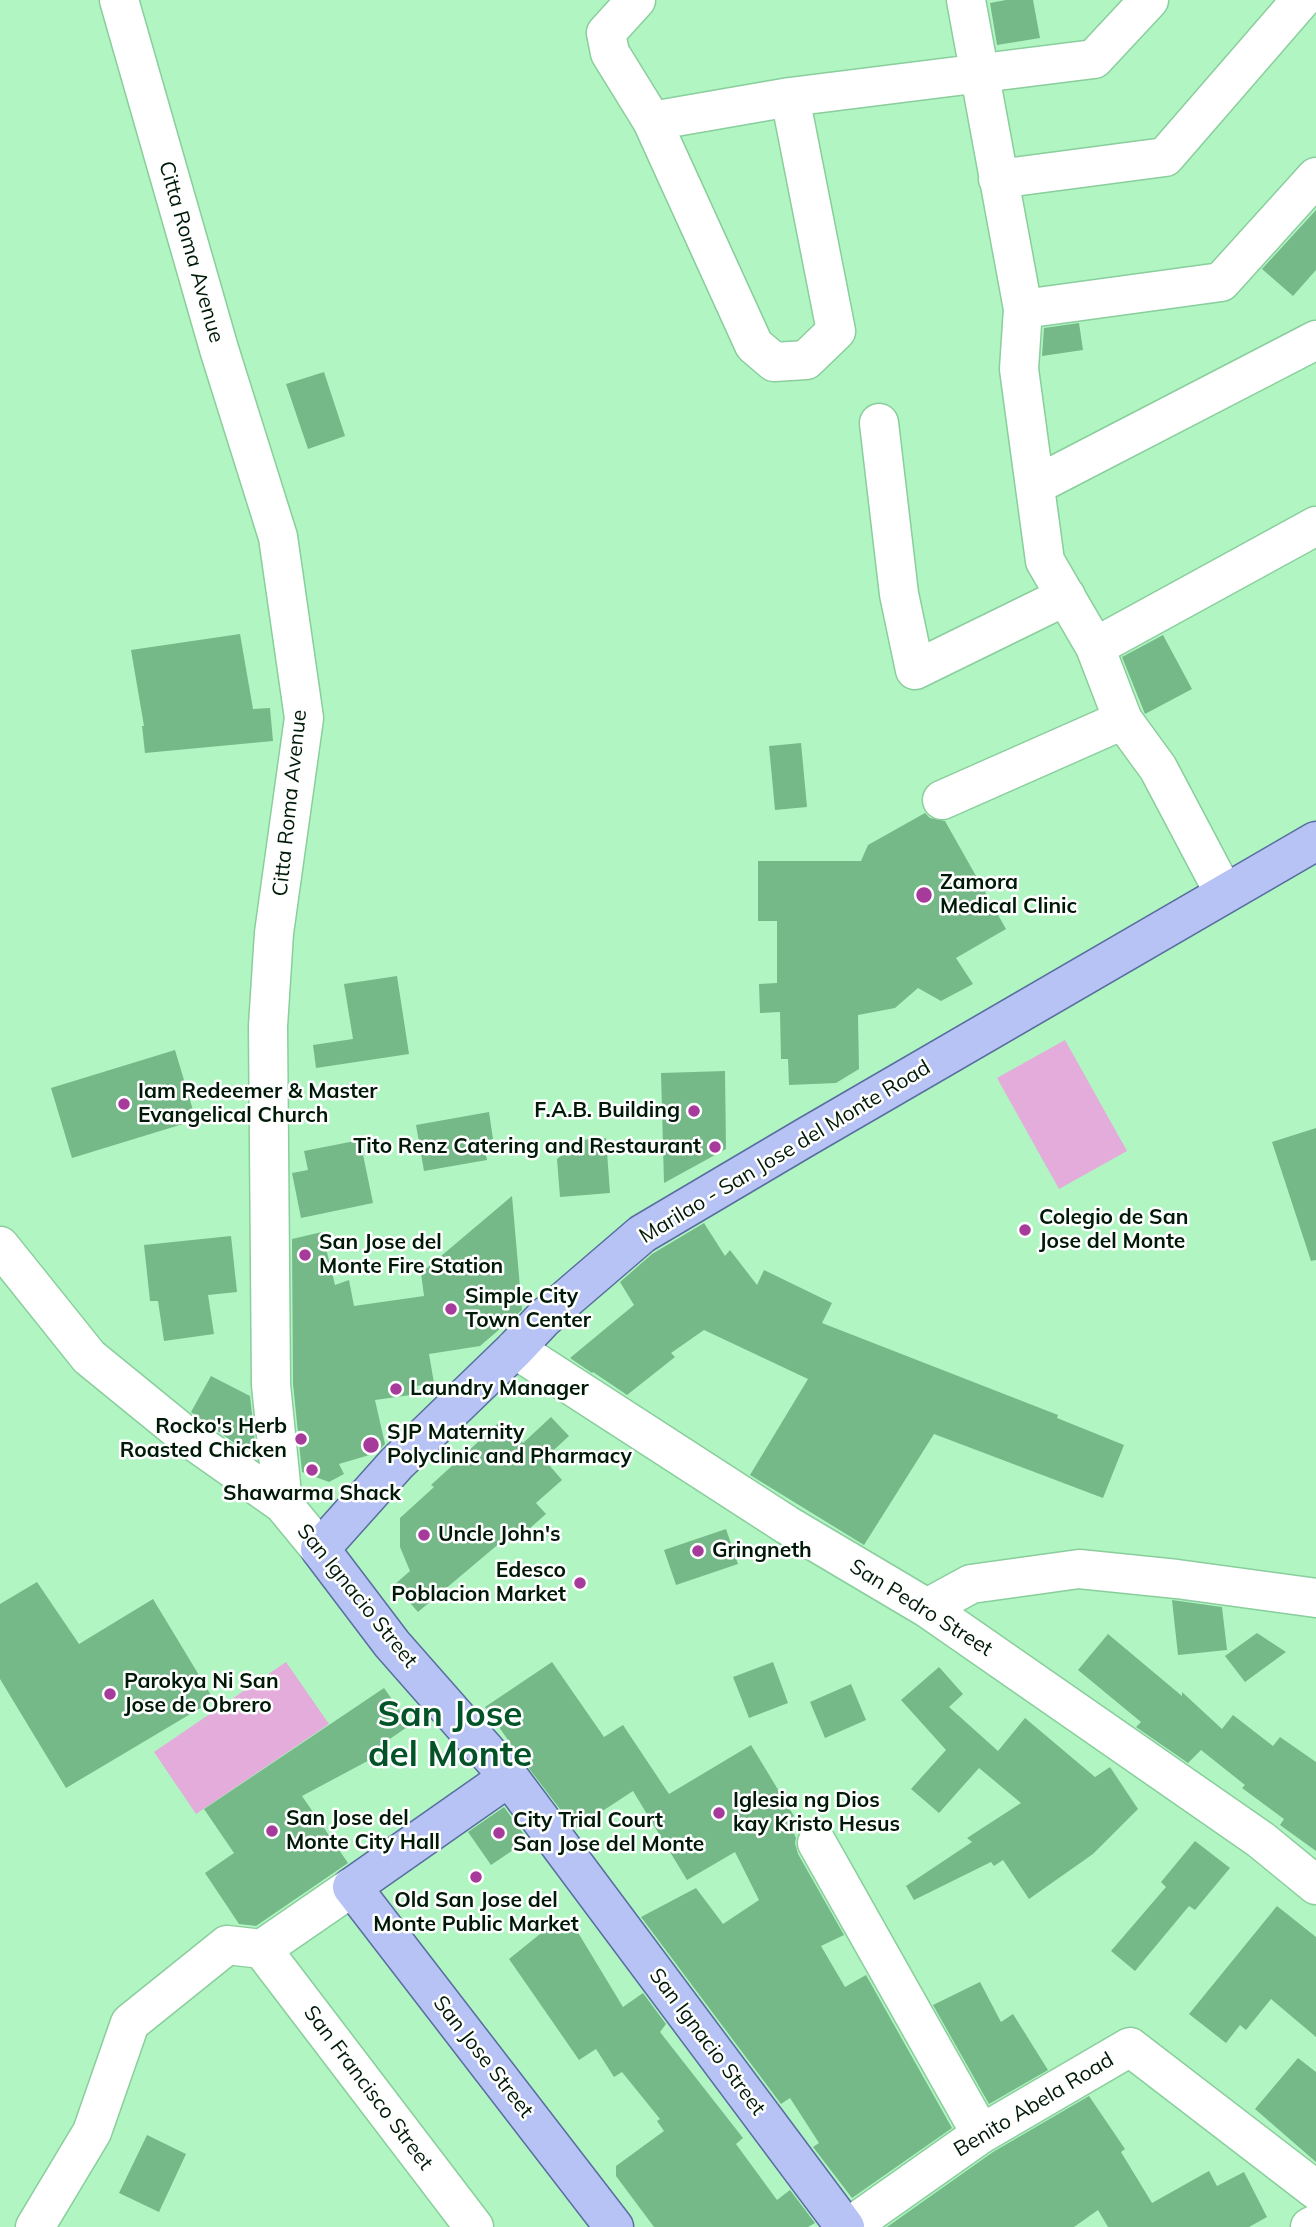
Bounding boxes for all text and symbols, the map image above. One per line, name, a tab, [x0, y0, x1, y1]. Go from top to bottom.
street label: Citta Roma Avenue	[153, 158, 229, 346]
street label: Citta Roma Avenue	[268, 708, 312, 898]
place label: Zamora Medical Clinic	[940, 870, 1077, 920]
marker: Zamora Medical Clinic	[914, 885, 934, 905]
street label: Marilao - San Jose del Monte Road	[635, 1055, 935, 1249]
place label: Iam Redeemer & Master Evangelical Church	[138, 1079, 378, 1129]
marker: Iam Redeemer & Master Evangelical Church	[116, 1096, 132, 1112]
place label: F.A.B. Building	[534, 1098, 680, 1124]
marker: F.A.B. Building	[686, 1103, 702, 1119]
place label: Tito Renz Catering and Restaurant	[353, 1134, 701, 1160]
marker: Tito Renz Catering and Restaurant	[707, 1139, 723, 1155]
place label: Colegio de San Jose del Monte	[1039, 1205, 1188, 1255]
marker: Colegio de San Jose del Monte	[1017, 1222, 1033, 1238]
place label: San Jose del Monte Fire Station	[319, 1230, 503, 1280]
marker: San Jose del Monte Fire Station	[297, 1247, 313, 1263]
place label: Simple City Town Center	[465, 1284, 591, 1334]
marker: Simple City Town Center	[443, 1301, 459, 1317]
place label: Laundry Manager	[410, 1376, 589, 1402]
marker: Laundry Manager	[388, 1381, 404, 1397]
place label: Rocko's Herb Roasted Chicken	[120, 1414, 287, 1464]
place label: SJP Maternity Polyclinic and Pharmacy	[387, 1420, 632, 1470]
marker: Rocko's Herb Roasted Chicken	[293, 1431, 309, 1447]
marker: SJP Maternity Polyclinic and Pharmacy	[361, 1435, 381, 1455]
marker: Shawarma Shack	[304, 1462, 320, 1478]
place label: Shawarma Shack	[223, 1481, 401, 1507]
street label: San Ignacio Street	[291, 1519, 423, 1673]
place label: Uncle John's	[438, 1522, 561, 1548]
marker: Uncle John's	[416, 1527, 432, 1543]
place label: Gringneth	[712, 1538, 812, 1564]
marker: Gringneth	[690, 1543, 706, 1559]
street label: San Pedro Street	[845, 1554, 997, 1662]
place label: Edesco Poblacion Market	[391, 1558, 566, 1608]
marker: Edesco Poblacion Market	[572, 1575, 588, 1591]
place label: Parokya Ni San Jose de Obrero	[124, 1669, 279, 1719]
marker: Parokya Ni San Jose de Obrero	[102, 1686, 118, 1702]
district label: San Jose del Monte	[368, 1694, 532, 1776]
place label: Iglesia ng Dios kay Kristo Hesus	[733, 1788, 900, 1838]
marker: Iglesia ng Dios kay Kristo Hesus	[711, 1805, 727, 1821]
place label: San Jose del Monte City Hall	[286, 1806, 440, 1856]
place label: City Trial Court San Jose del Monte	[513, 1808, 704, 1858]
marker: San Jose del Monte City Hall	[264, 1823, 280, 1839]
marker: City Trial Court San Jose del Monte	[491, 1825, 507, 1841]
marker: Old San Jose del Monte Public Market	[468, 1869, 484, 1885]
place label: Old San Jose del Monte Public Market	[373, 1888, 579, 1938]
street label: San Ignacio Street	[644, 1964, 770, 2120]
street label: San Jose Street	[428, 1991, 538, 2123]
street label: San Francisco Street	[298, 2001, 438, 2175]
street label: Benito Abela Road	[950, 2047, 1118, 2163]

